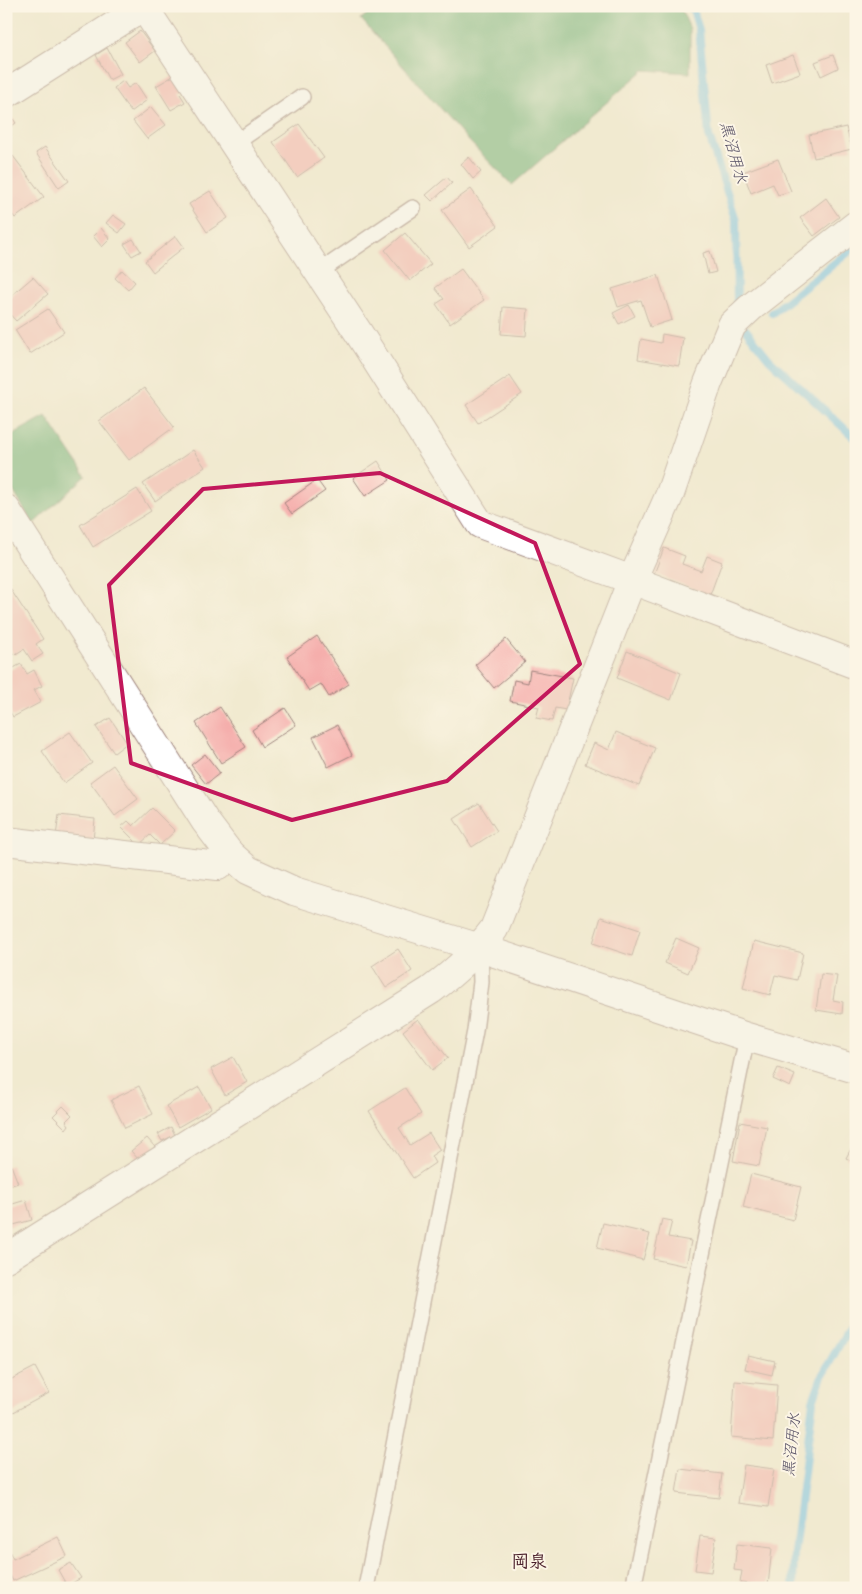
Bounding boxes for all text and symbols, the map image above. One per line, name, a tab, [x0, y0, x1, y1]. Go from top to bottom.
water label: 黒沼用水	[714, 119, 749, 186]
water label: 黒沼用水	[780, 1412, 807, 1478]
district label: 岡泉	[511, 1552, 547, 1574]

